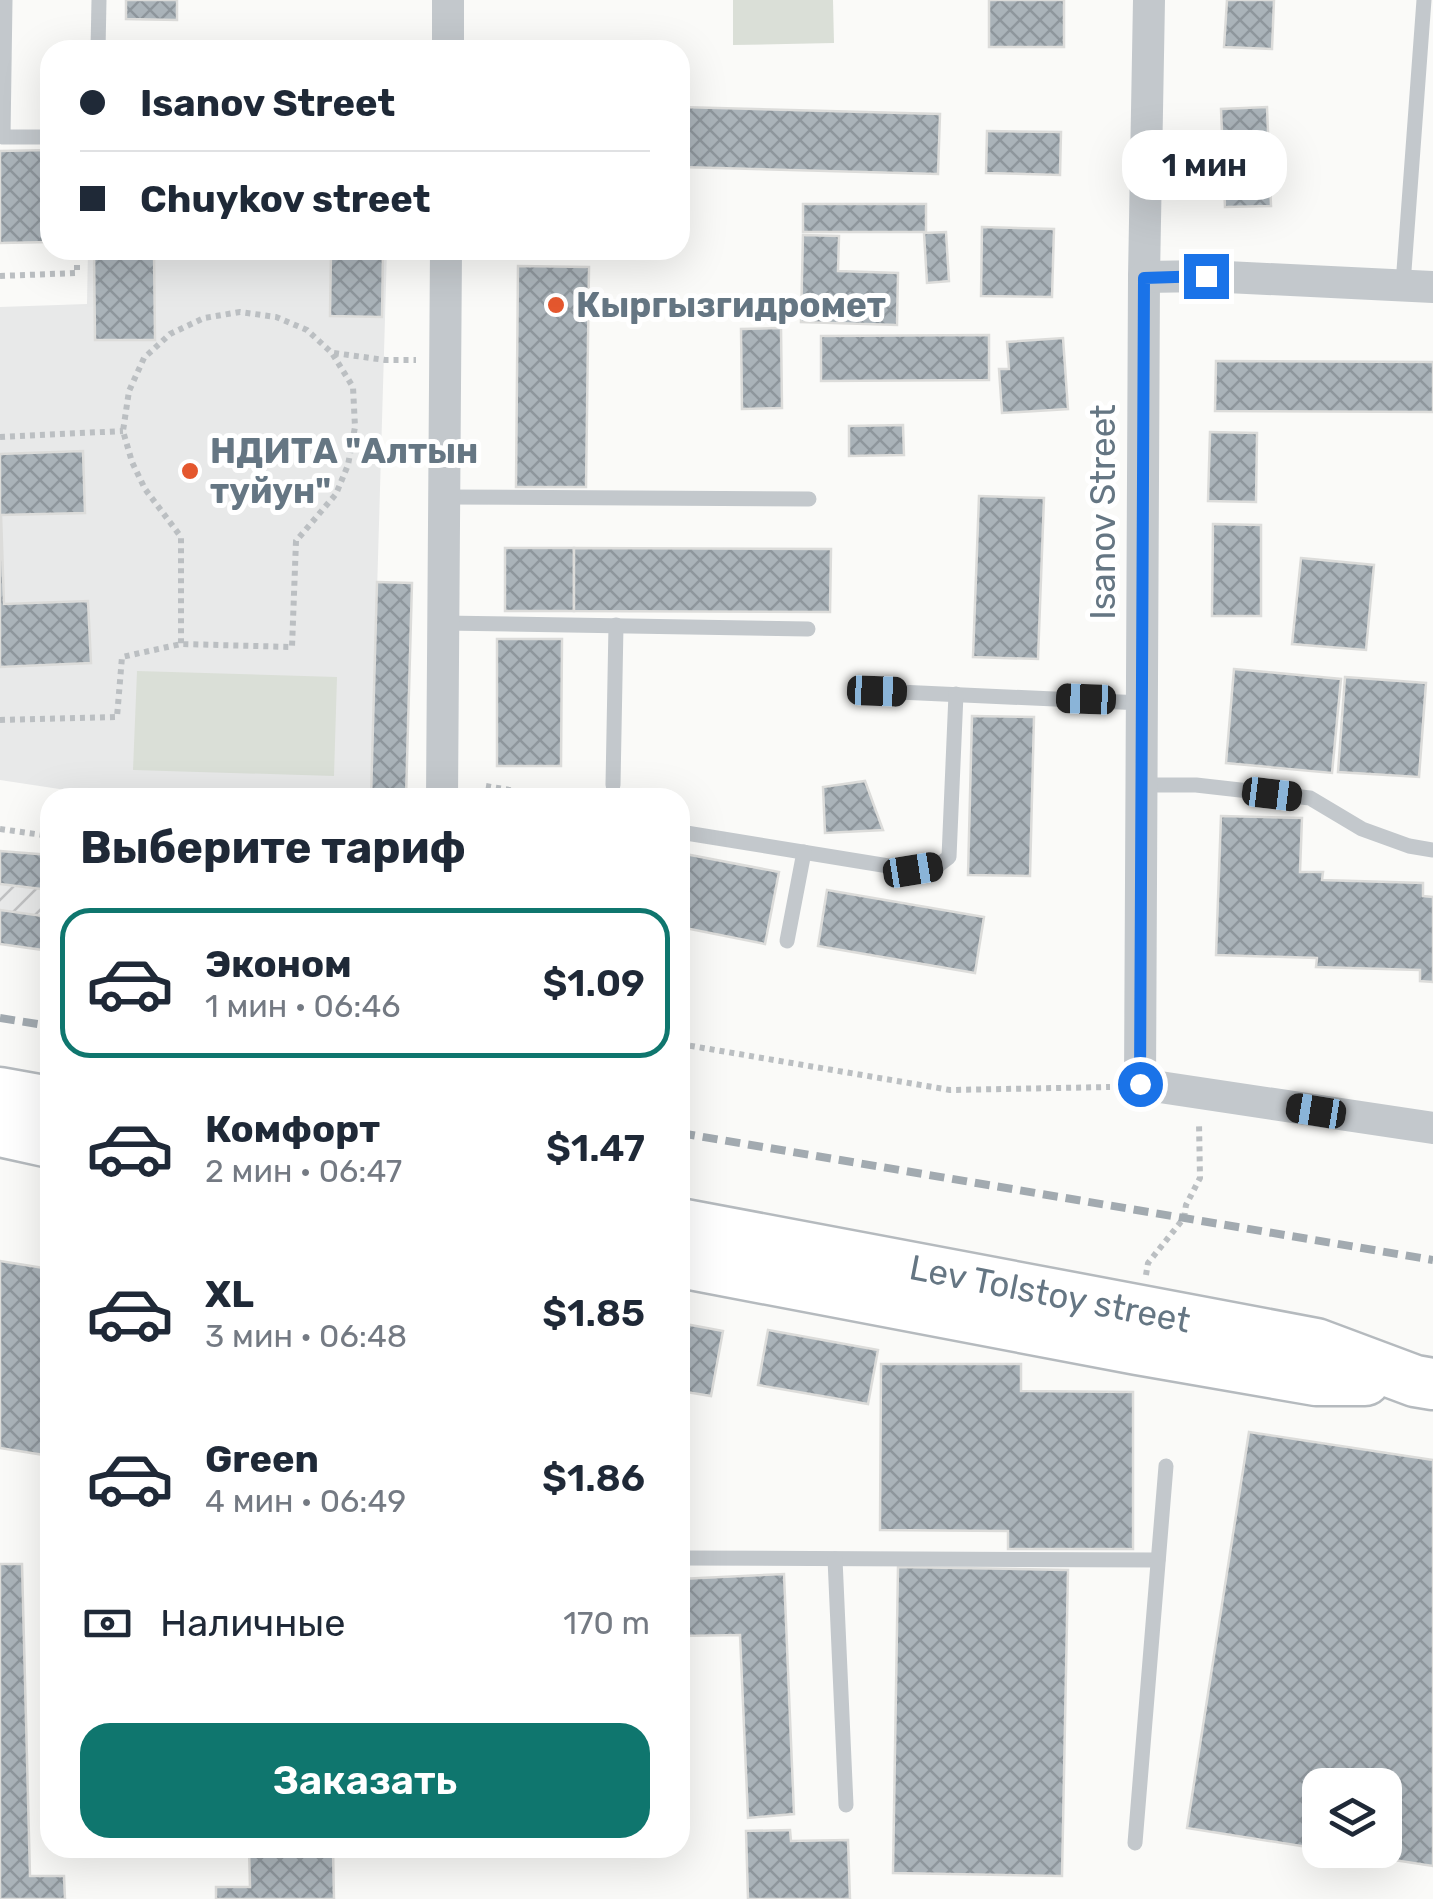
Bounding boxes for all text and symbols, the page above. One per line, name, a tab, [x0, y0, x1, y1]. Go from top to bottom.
text: Isanov Street	[140, 80, 395, 126]
callout: 1 мин	[1124, 131, 1288, 201]
text: 1 мин	[1162, 146, 1247, 184]
text: Chuykov street	[140, 176, 431, 222]
route end	[1184, 254, 1229, 299]
place label: Кыргызгидромет	[576, 284, 886, 326]
marker: Кыргызгидромет	[545, 294, 567, 316]
street label: Isanov Street	[1082, 404, 1124, 620]
place label: НДИТА "Алтын туйун"	[210, 430, 478, 512]
marker: НДИТА "Алтын туйун"	[179, 460, 201, 482]
car	[846, 675, 908, 707]
car	[1055, 683, 1117, 715]
car	[1240, 775, 1304, 813]
text: Выберите тариф	[80, 821, 466, 874]
car	[881, 850, 945, 890]
icon: car	[85, 938, 175, 1028]
text: Эконом	[205, 941, 352, 987]
text: $1.09	[542, 960, 645, 1006]
text: 1 мин · 06:46	[205, 987, 401, 1025]
route start	[1118, 1062, 1163, 1107]
car	[1284, 1091, 1348, 1131]
icon: car	[85, 1103, 175, 1193]
text: Комфорт	[205, 1106, 380, 1152]
text: $1.47	[546, 1125, 645, 1171]
text: 2 мин · 06:47	[205, 1152, 402, 1190]
street label: Lev Tolstoy street	[906, 1246, 1194, 1342]
icon: car	[85, 1268, 175, 1358]
text: XL	[205, 1271, 254, 1317]
text: $1.85	[542, 1290, 645, 1336]
text: 3 мин · 06:48	[205, 1317, 407, 1355]
icon: car	[85, 1433, 175, 1523]
text: Green	[205, 1436, 319, 1482]
text: $1.86	[542, 1455, 645, 1501]
text: 4 мин · 06:49	[205, 1482, 406, 1520]
icon: cash	[80, 1596, 135, 1651]
text: Наличные	[160, 1600, 346, 1646]
text: 170 m	[563, 1604, 650, 1642]
button: Заказать	[80, 1723, 650, 1838]
map controls	[1302, 1768, 1402, 1868]
button: layers	[1302, 1768, 1402, 1868]

